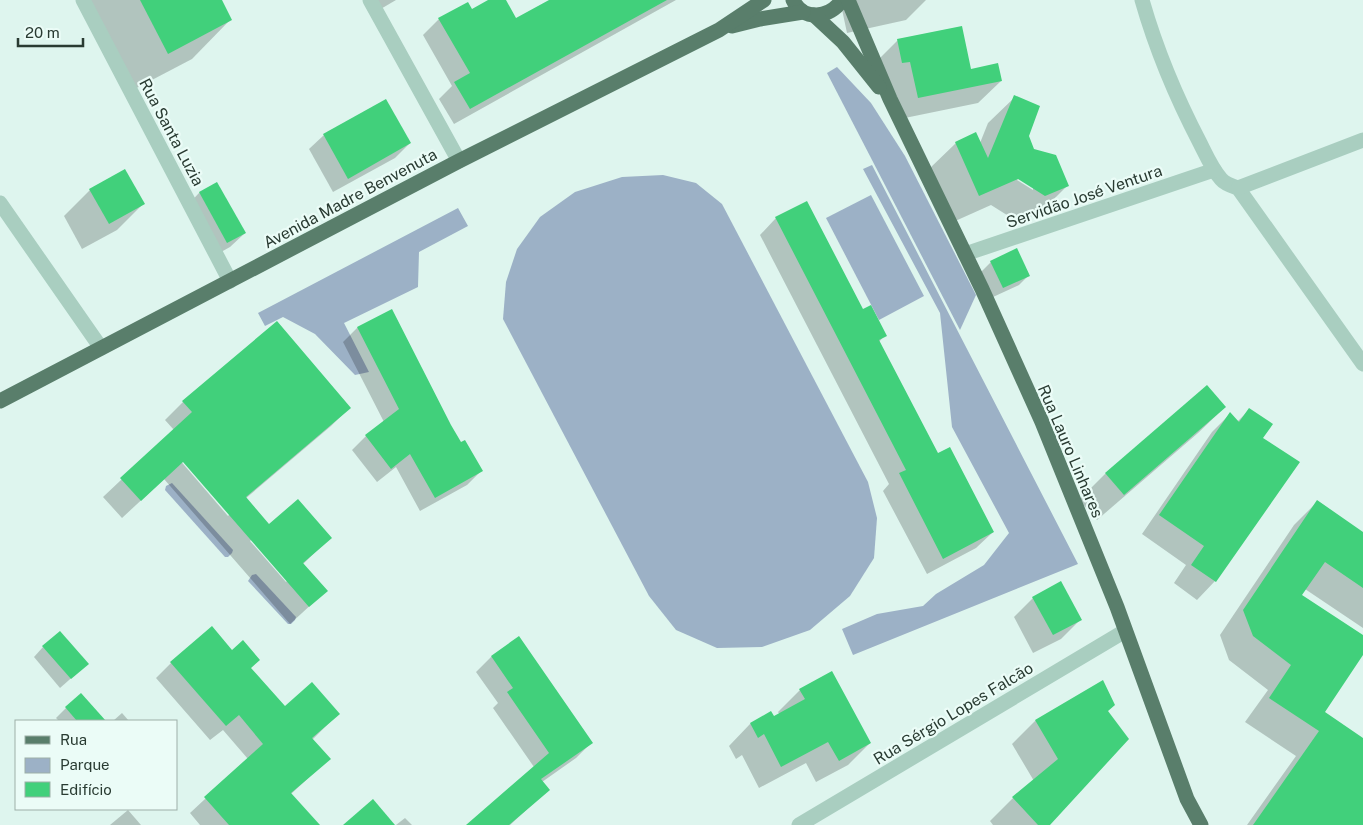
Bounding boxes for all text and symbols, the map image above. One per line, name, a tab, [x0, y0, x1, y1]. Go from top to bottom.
scale bar	[18, 15, 82, 47]
text: 20 m	[25, 24, 60, 41]
street label: Rua Santa Luzia	[135, 75, 208, 189]
street label: Avenida Madre Benvenuta	[260, 145, 440, 252]
street label: Servidão José Ventura	[1004, 161, 1165, 232]
street label: Rua Lauro Linhares	[1034, 382, 1107, 521]
street label: Rua Sérgio Lopes Falcão	[870, 658, 1037, 769]
legend	[15, 720, 178, 810]
text: Rua	[60, 731, 87, 748]
text: Parque	[60, 756, 110, 773]
text: Edifício	[60, 781, 112, 798]

